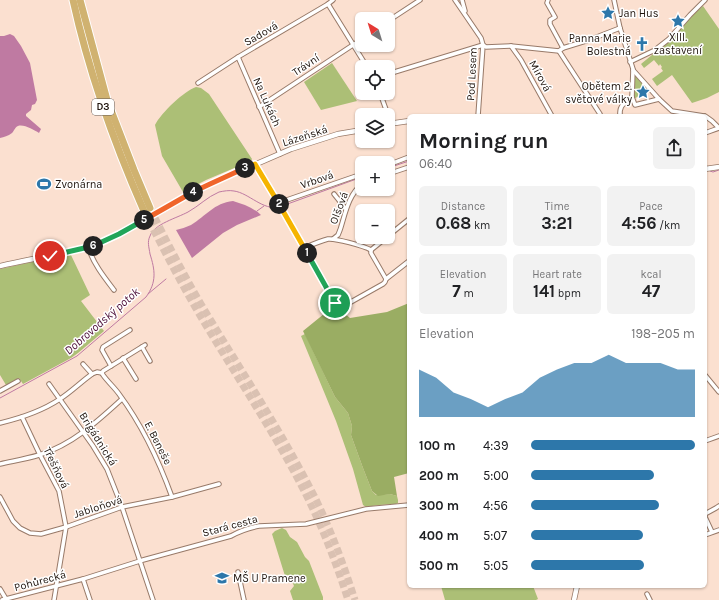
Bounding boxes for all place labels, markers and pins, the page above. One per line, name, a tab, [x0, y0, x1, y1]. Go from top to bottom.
place icon: Jan Hus	[600, 5, 616, 21]
place label: Jan Hus	[619, 7, 659, 20]
place icon: XIII. zastavení	[670, 13, 686, 29]
place label: XIII. zastavení	[654, 31, 703, 57]
place label: Panna Marie Bolestná	[569, 32, 631, 58]
church icon: Panna Marie Bolestná	[634, 36, 650, 52]
place label: Obětem 2. světové války	[565, 80, 632, 106]
place icon: Obětem 2. světové války	[635, 84, 651, 100]
pin: 3	[235, 158, 255, 178]
sports icon: Zvonárna	[36, 176, 52, 192]
place label: Zvonárna	[55, 178, 102, 191]
pin: 4	[183, 182, 203, 202]
pin: 2	[269, 194, 289, 214]
pin: 5	[134, 210, 154, 230]
pin: 6	[83, 236, 103, 256]
pin	[33, 239, 67, 273]
pin: 1	[297, 243, 317, 263]
pin	[318, 286, 352, 320]
school or university icon: MŠ U Pramene	[214, 570, 230, 586]
place label: MŠ U Pramene	[233, 570, 306, 585]

